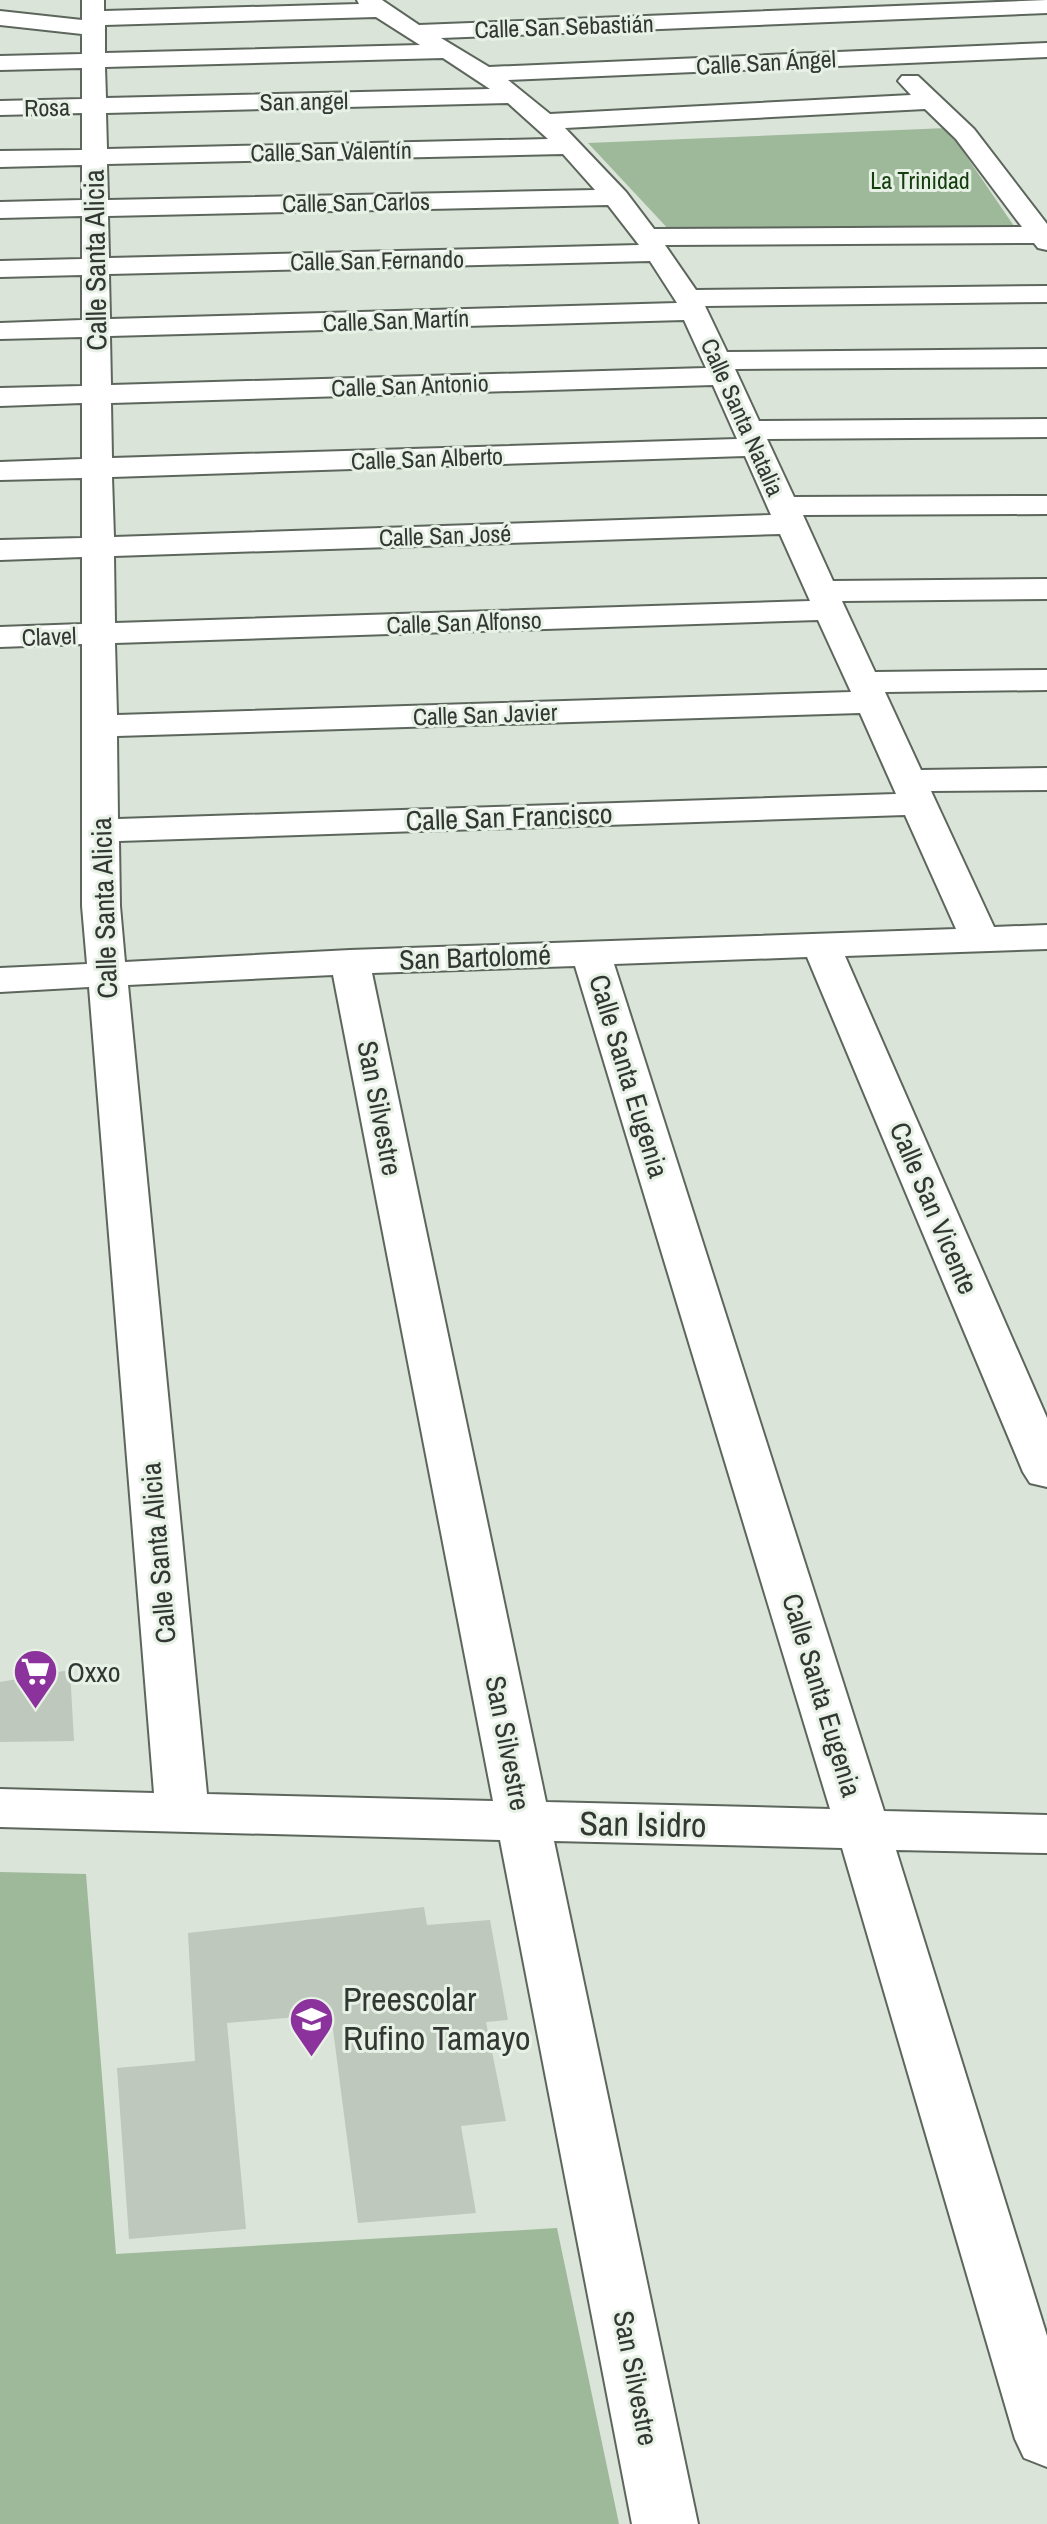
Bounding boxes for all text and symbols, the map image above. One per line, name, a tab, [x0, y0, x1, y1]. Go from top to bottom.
street label: Calle San Sebastián	[474, 7, 654, 45]
street label: Calle San Ángel	[695, 42, 837, 82]
street label: San angel	[259, 84, 349, 118]
street label: Rosa	[24, 91, 70, 123]
street label: Calle San Valentín	[250, 134, 412, 168]
park label: La Trinidad	[870, 164, 970, 196]
street label: Calle Santa Alicia	[74, 169, 116, 351]
street label: Calle San Carlos	[282, 185, 430, 219]
street label: Calle San Fernando	[290, 242, 464, 278]
street label: Calle San Martín	[322, 301, 470, 339]
street label: Calle Santa Natalia	[694, 333, 792, 501]
street label: Calle San Antonio	[331, 366, 489, 404]
street label: Calle San Alberto	[350, 439, 504, 477]
street label: Calle San José	[378, 517, 512, 553]
street label: Calle San Alfonso	[386, 603, 542, 641]
street label: Clavel	[21, 619, 77, 653]
street label: Calle San Javier	[412, 695, 558, 733]
street label: Calle San Francisco	[405, 794, 613, 840]
street label: Calle Santa Alicia	[82, 817, 126, 999]
street label: San Bartolomé	[398, 935, 552, 979]
street label: Calle Santa Eugenia	[580, 970, 678, 1182]
street label: San Silvestre	[348, 1037, 412, 1179]
street label: Calle San Vicente	[881, 1116, 987, 1300]
street label: Calle Santa Alicia	[131, 1461, 185, 1645]
street label: Calle Santa Eugenia	[773, 1589, 871, 1801]
supermarket icon: Oxxo	[12, 1648, 60, 1711]
place label: Oxxo	[67, 1653, 121, 1691]
street label: San Silvestre	[476, 1672, 540, 1814]
street label: San Isidro	[579, 1800, 707, 1848]
place label: Preescolar Rufino Tamayo	[343, 1976, 531, 2061]
school or university icon: Preescolar Rufino Tamayo	[288, 1995, 336, 2058]
street label: San Silvestre	[604, 2307, 668, 2449]

